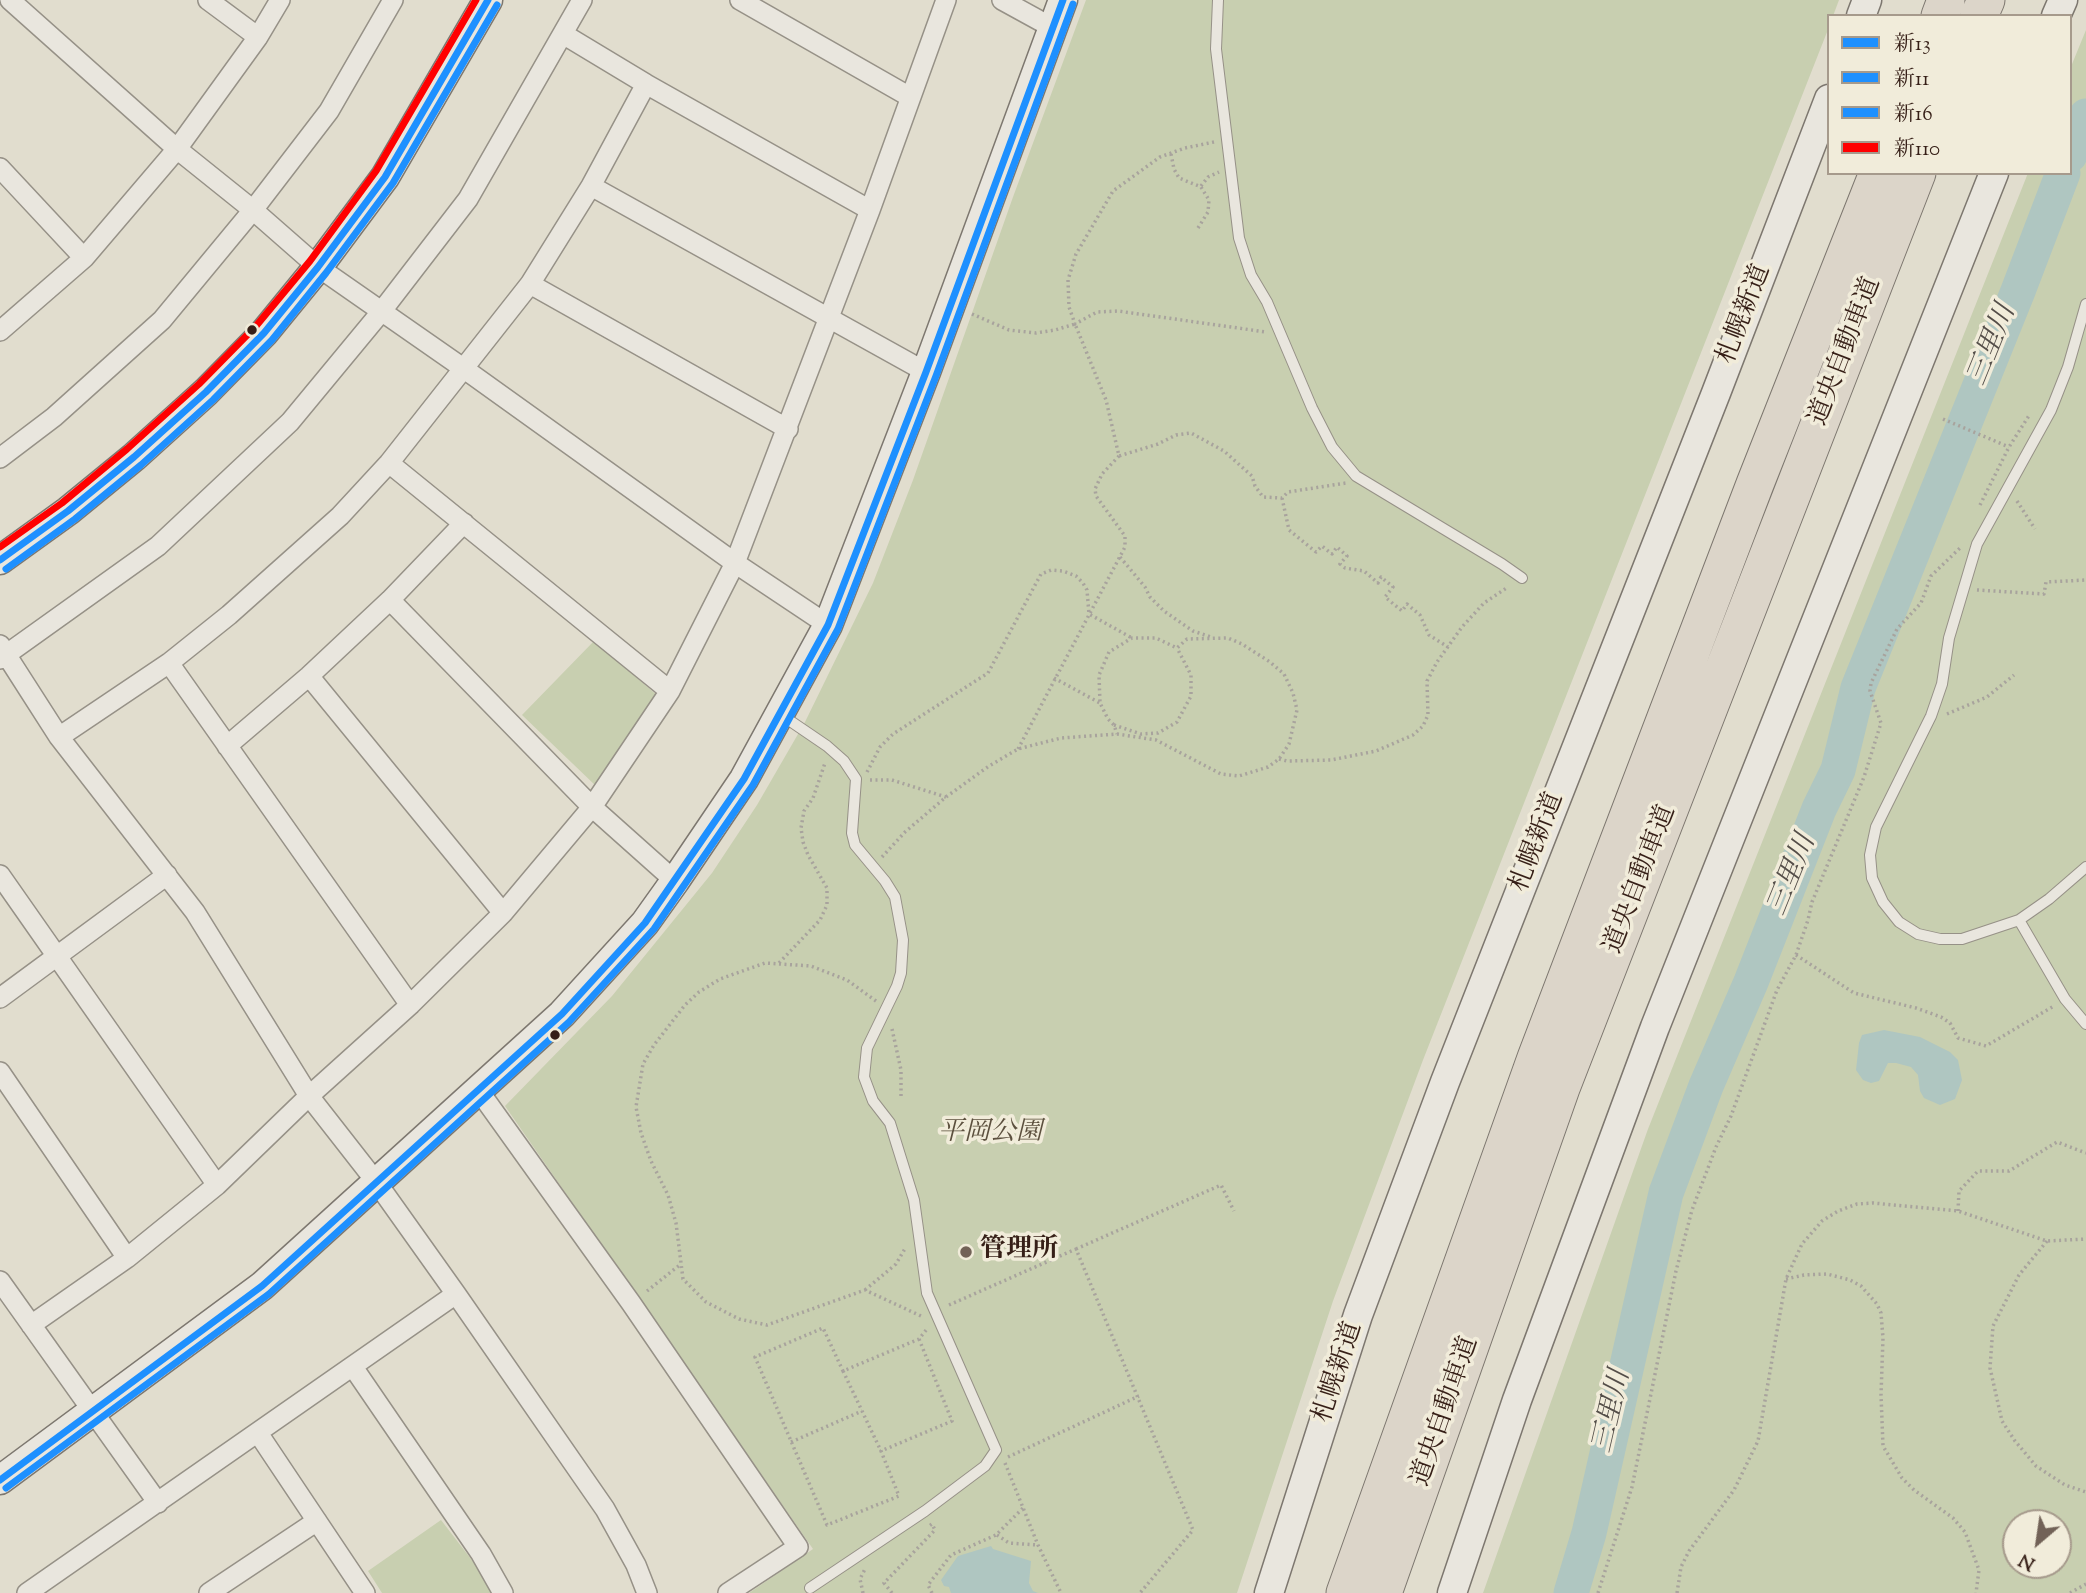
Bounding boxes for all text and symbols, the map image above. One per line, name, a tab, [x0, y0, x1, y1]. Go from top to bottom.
legend	[1827, 14, 2072, 175]
text: 新13	[1894, 30, 1931, 60]
text: 新11	[1894, 65, 1929, 95]
text: 新16	[1894, 100, 1933, 130]
text: 新110	[1894, 135, 1940, 165]
street label: 札幌新道	[1713, 261, 1779, 369]
street label: 道央自動車道	[1804, 274, 1890, 430]
water label: 三里川	[1963, 301, 2025, 391]
unlabelled marker	[245, 323, 259, 337]
street label: 札幌新道	[1506, 789, 1572, 897]
street label: 道央自動車道	[1599, 802, 1685, 958]
water label: 三里川	[1763, 831, 1825, 921]
unlabelled marker	[548, 1028, 562, 1042]
park label: 平岡公園	[938, 1119, 1042, 1151]
place label: 管理所	[980, 1236, 1058, 1268]
marker: 管理所	[958, 1244, 974, 1260]
street label: 札幌新道	[1309, 1319, 1371, 1427]
street label: 道央自動車道	[1407, 1333, 1487, 1491]
water label: 三里川	[1588, 1367, 1640, 1457]
north arrow	[2002, 1509, 2072, 1579]
text: N	[2014, 1546, 2041, 1577]

